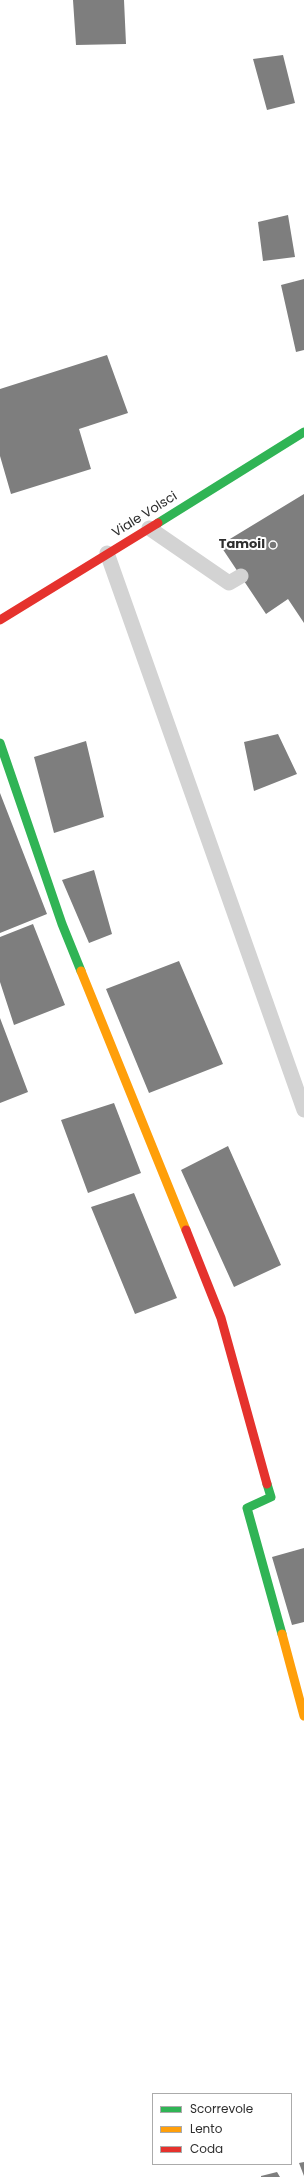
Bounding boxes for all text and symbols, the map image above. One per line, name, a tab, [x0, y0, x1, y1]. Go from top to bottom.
street label: Viale Volsci	[110, 489, 180, 541]
place label: Tamoil	[219, 537, 265, 553]
marker: Tamoil	[268, 540, 278, 550]
legend	[152, 2093, 292, 2165]
text: Scorrevole	[190, 2100, 253, 2117]
text: Lento	[190, 2120, 222, 2137]
text: Coda	[190, 2140, 223, 2157]

